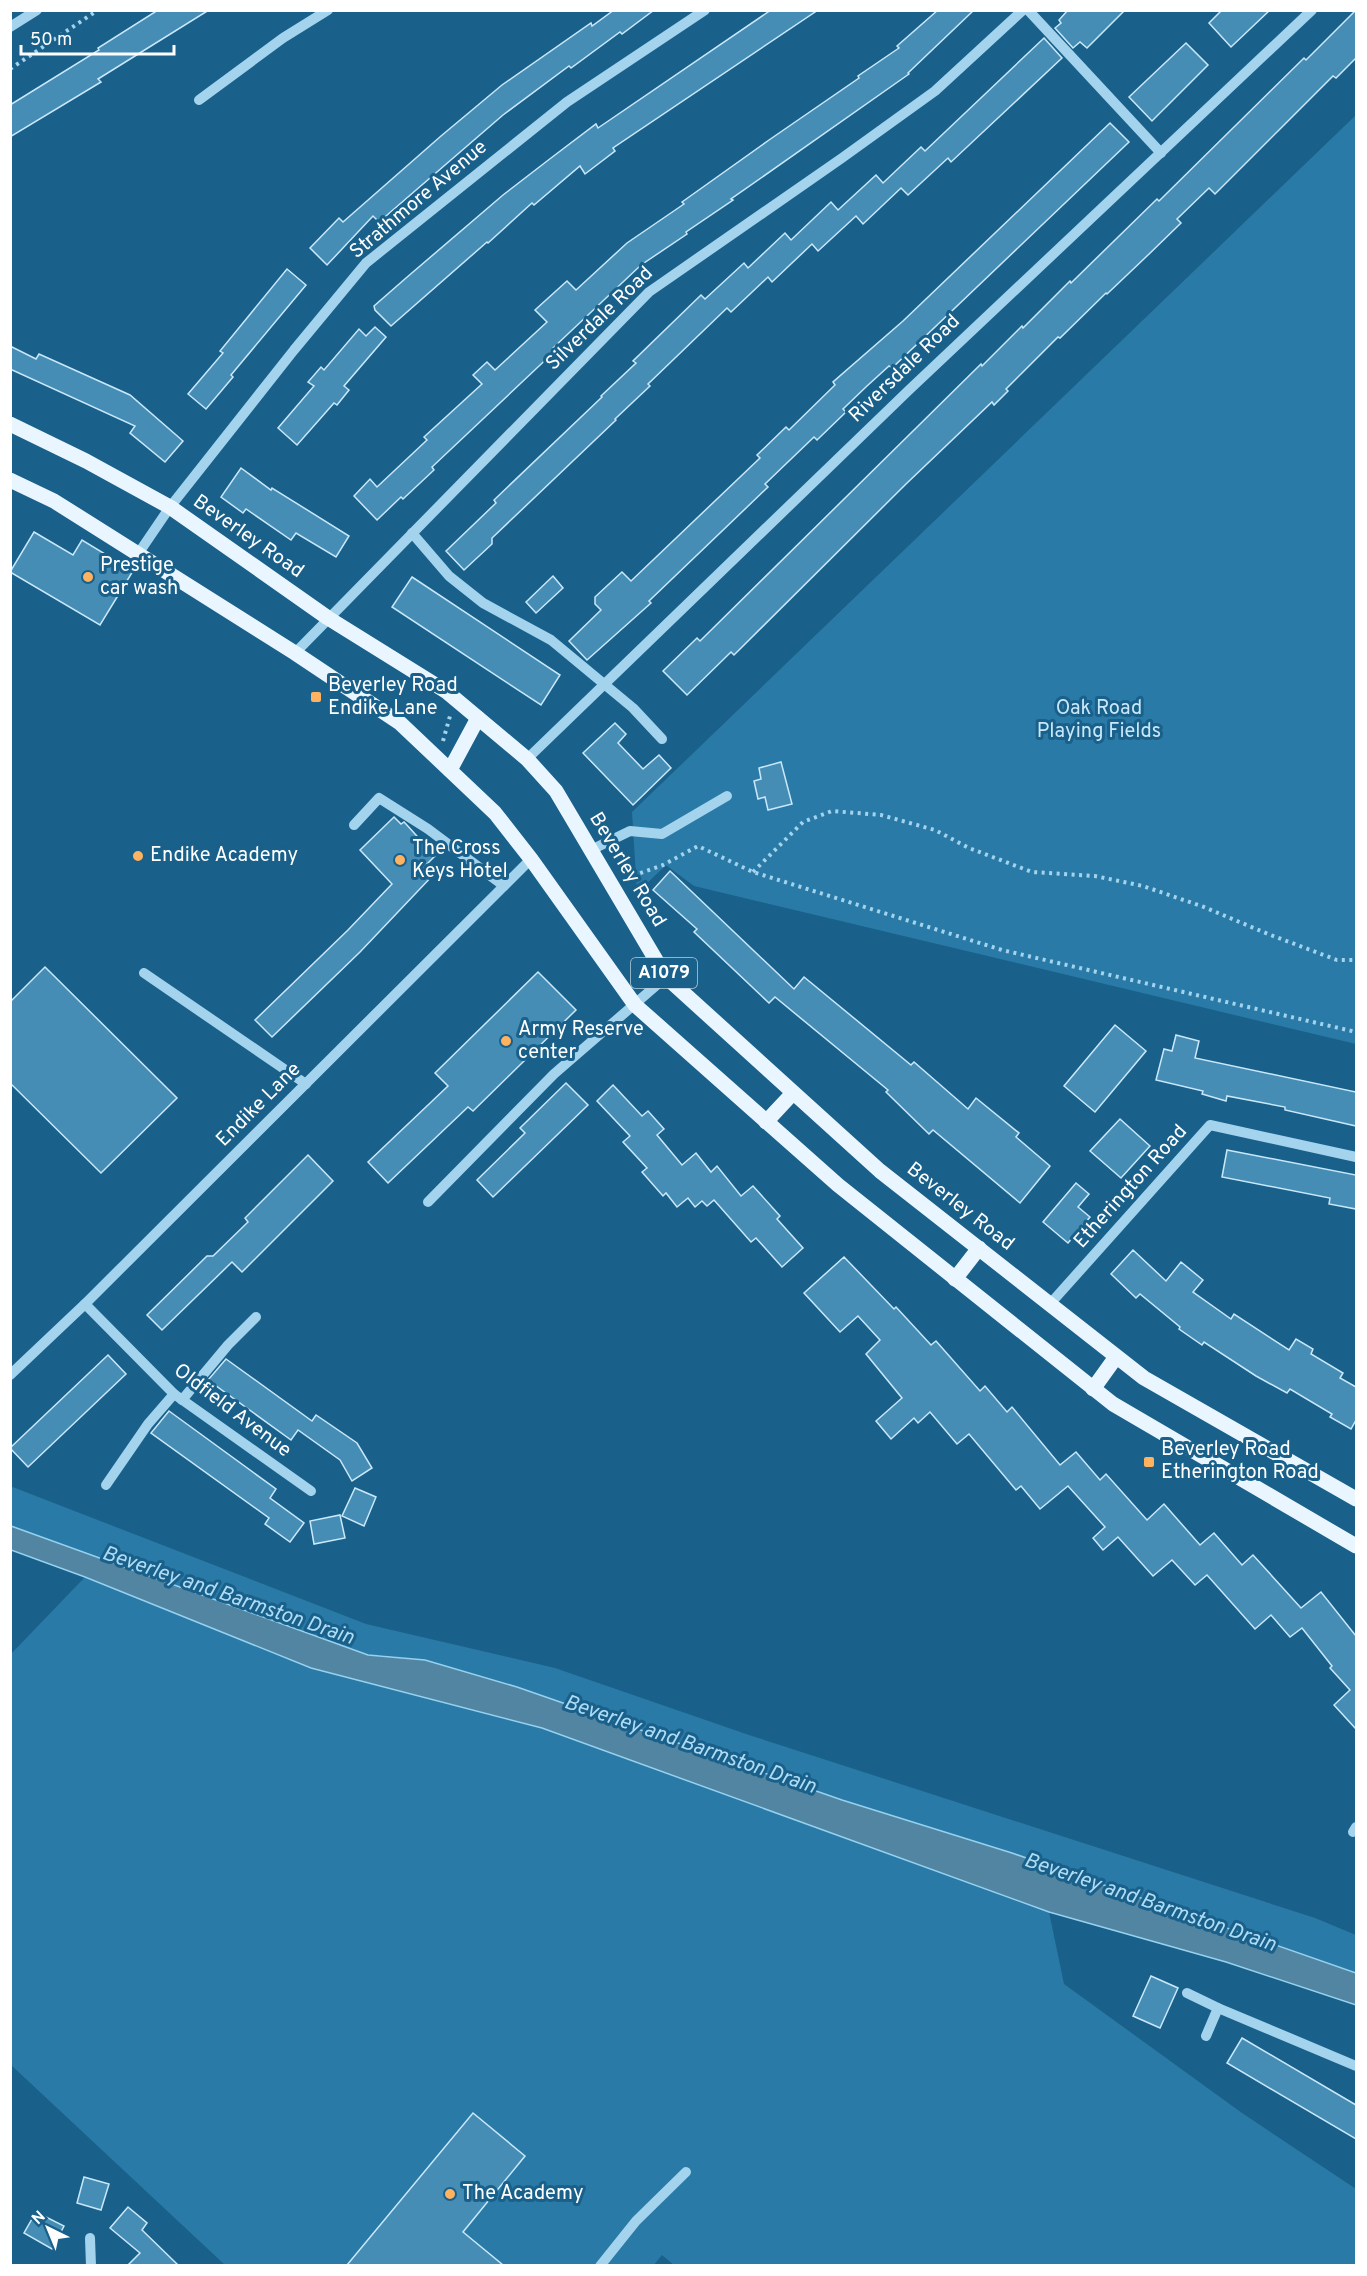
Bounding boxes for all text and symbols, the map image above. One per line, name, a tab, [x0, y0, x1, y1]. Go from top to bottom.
scale bar	[21, 18, 174, 56]
text: 50 m	[30, 29, 72, 52]
street label: Strathmore Avenue	[345, 135, 493, 265]
street label: Silverdale Road	[541, 261, 659, 377]
street label: Riversdale Road	[844, 309, 966, 429]
street label: Beverley Road	[187, 489, 309, 585]
place label: Prestige car wash	[100, 553, 178, 602]
marker: Prestige car wash	[81, 570, 95, 584]
place label: Beverley Road Endike Lane	[328, 673, 458, 722]
marker: Beverley Road Endike Lane	[309, 690, 323, 704]
park label: Oak Road Playing Fields	[1037, 696, 1161, 745]
street label: Beverley Road	[582, 808, 672, 932]
place label: The Cross Keys Hotel	[412, 836, 508, 885]
place label: Endike Academy	[150, 843, 298, 869]
marker: Endike Academy	[131, 849, 145, 863]
marker: The Cross Keys Hotel	[393, 853, 407, 867]
road number: A1079	[631, 958, 697, 988]
place label: Army Reserve center	[518, 1017, 644, 1066]
marker: Army Reserve center	[499, 1034, 513, 1048]
street label: Endike Lane	[211, 1057, 307, 1153]
street label: Etherington Road	[1069, 1120, 1193, 1254]
street label: Beverley Road	[901, 1157, 1019, 1257]
street label: Oldfield Avenue	[168, 1358, 296, 1464]
place label: Beverley Road Etherington Road	[1161, 1437, 1319, 1486]
marker: Beverley Road Etherington Road	[1142, 1455, 1156, 1469]
water label: Beverley and Barmston Drain	[99, 1540, 358, 1652]
water label: Beverley and Barmston Drain	[561, 1689, 820, 1801]
water label: Beverley and Barmston Drain	[1021, 1847, 1280, 1959]
place label: The Academy	[462, 2181, 584, 2207]
marker: The Academy	[443, 2187, 457, 2201]
north arrow	[18, 2198, 78, 2258]
text: N	[28, 2207, 50, 2230]

